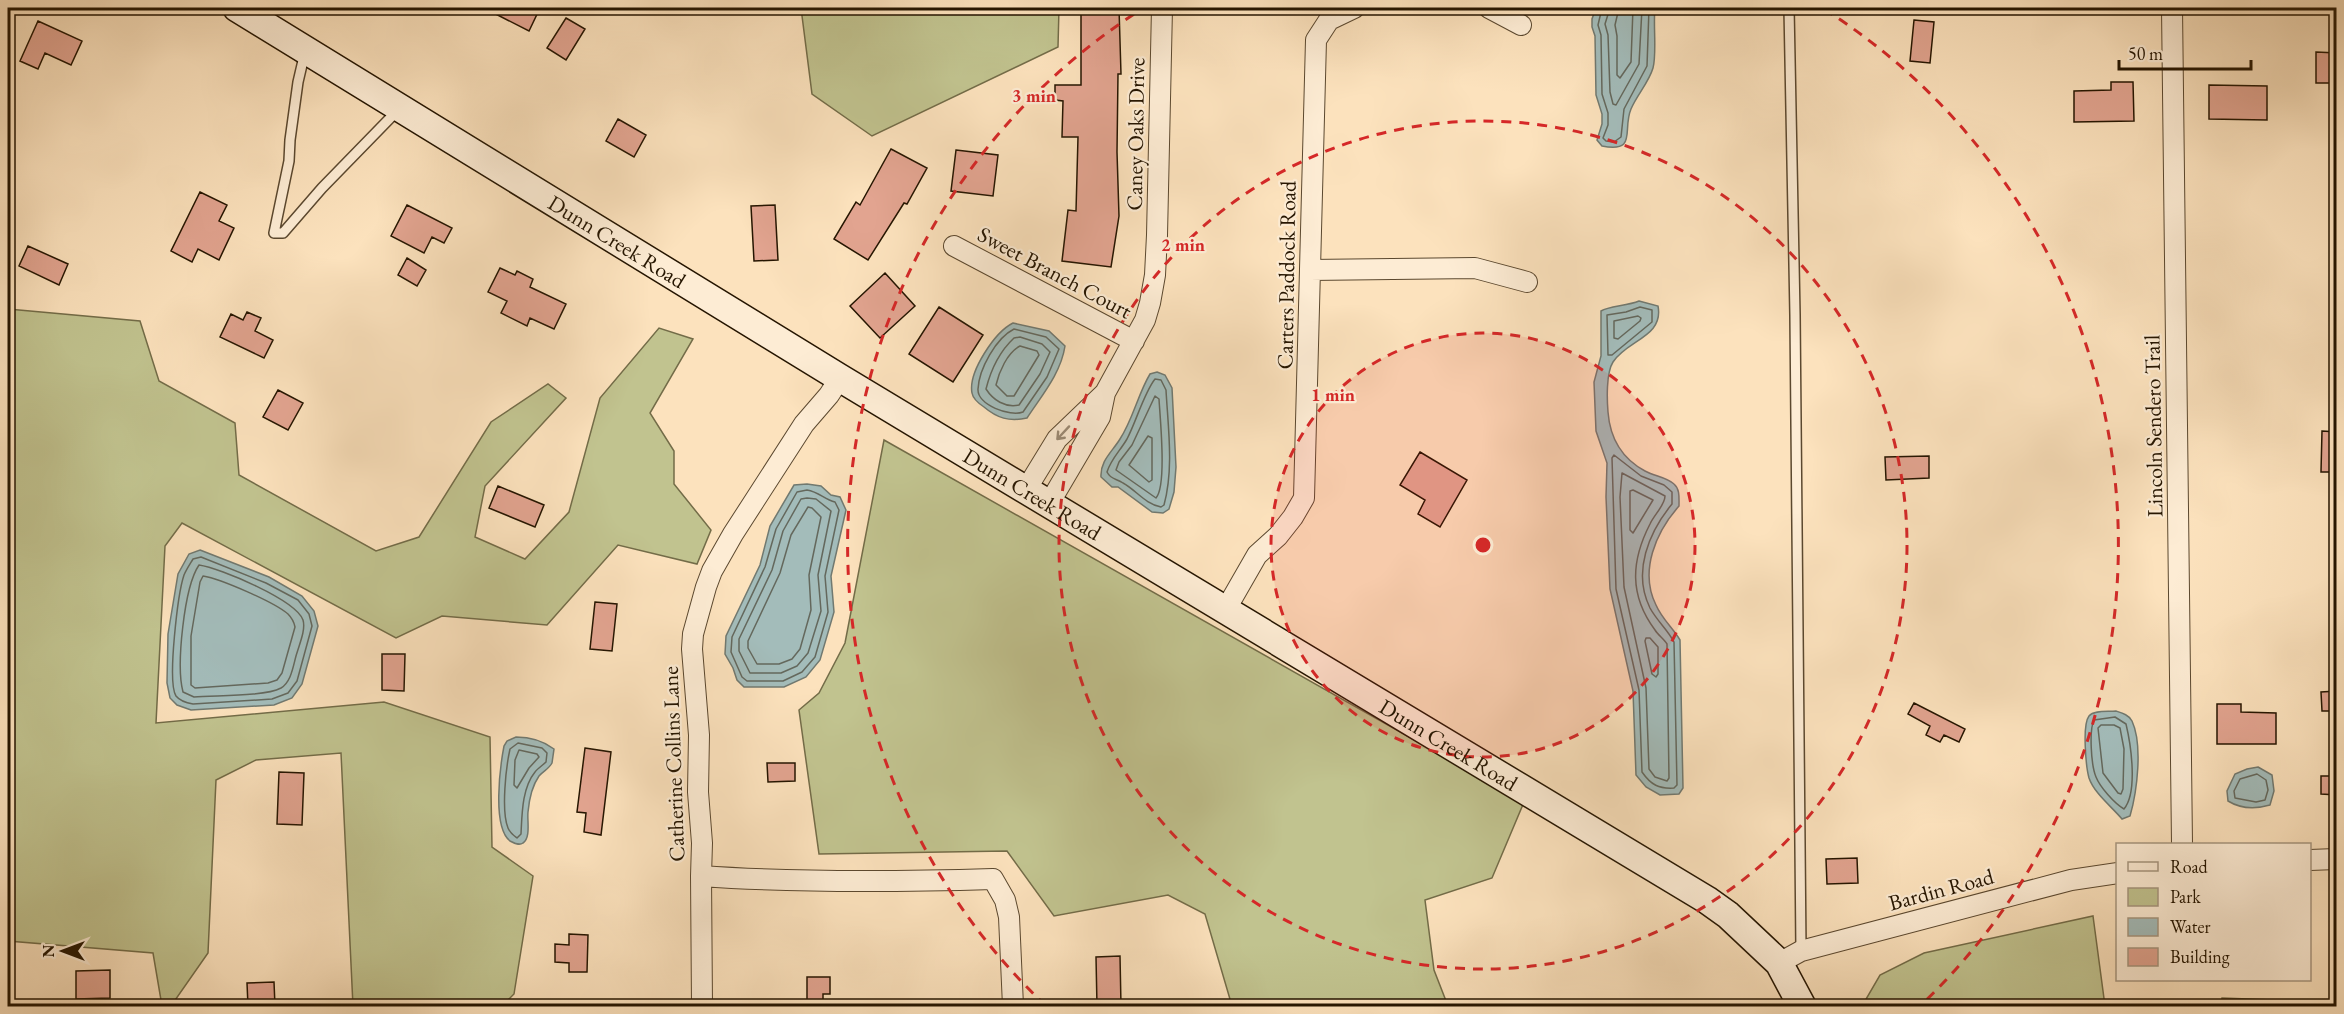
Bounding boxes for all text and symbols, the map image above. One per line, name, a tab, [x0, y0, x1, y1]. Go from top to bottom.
scale bar	[2119, 33, 2251, 71]
text: 50 m	[2128, 42, 2163, 65]
street label: Caney Oaks Drive	[1120, 57, 1151, 211]
text: 3 min	[1012, 84, 1056, 107]
street label: Carters Paddock Road	[1270, 180, 1303, 370]
street label: Dunn Creek Road	[543, 188, 692, 295]
street label: Sweet Branch Court	[973, 220, 1137, 325]
text: 2 min	[1161, 233, 1205, 256]
street label: Lincoln Sendero Trail	[2137, 335, 2170, 517]
text: 1 min	[1311, 383, 1355, 406]
one-way arrow	[1055, 426, 1070, 441]
street label: Dunn Creek Road	[958, 441, 1107, 547]
centre of rings	[1473, 535, 1493, 555]
street label: Catherine Collins Lane	[656, 665, 691, 862]
street label: Dunn Creek Road	[1374, 692, 1524, 798]
legend	[2116, 843, 2311, 981]
text: Road	[2170, 855, 2209, 878]
street label: Bardin Road	[1885, 861, 1998, 917]
text: Park	[2170, 885, 2201, 908]
text: Water	[2170, 915, 2211, 938]
north arrow	[33, 921, 93, 981]
text: N	[38, 944, 59, 957]
text: Building	[2170, 945, 2230, 968]

